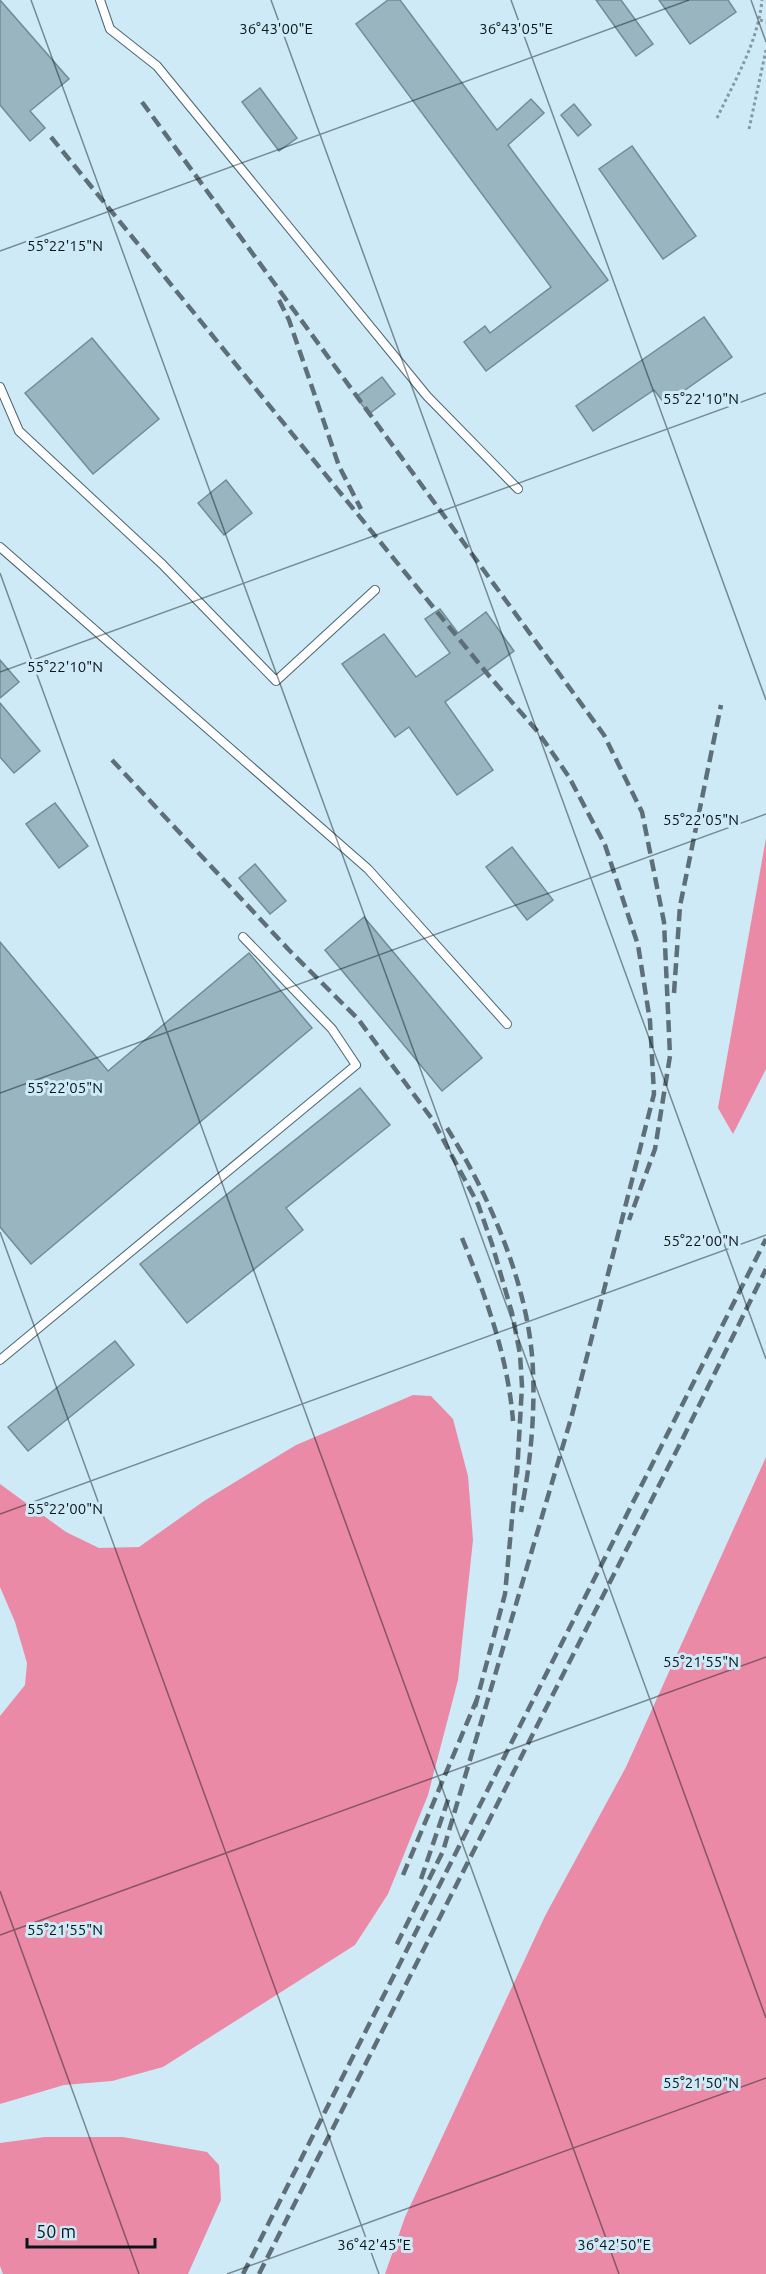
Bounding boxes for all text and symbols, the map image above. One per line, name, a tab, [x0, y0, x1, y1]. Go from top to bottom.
text: 36°43'00"E	[239, 20, 313, 37]
text: 36°43'05"E	[479, 20, 553, 37]
text: 55°22'15"N	[27, 237, 103, 254]
text: 55°22'10"N	[663, 390, 739, 407]
text: 55°22'10"N	[27, 658, 103, 675]
text: 55°22'05"N	[663, 811, 739, 828]
text: 55°22'05"N	[27, 1079, 103, 1096]
text: 55°22'00"N	[663, 1232, 739, 1249]
text: 55°22'00"N	[27, 1500, 103, 1517]
text: 55°21'55"N	[663, 1653, 739, 1670]
text: 55°21'55"N	[27, 1921, 103, 1938]
text: 55°21'50"N	[663, 2074, 739, 2091]
scale bar	[27, 2211, 154, 2249]
text: 50 m	[36, 2221, 76, 2241]
text: 36°42'45"E	[337, 2236, 411, 2253]
text: 36°42'50"E	[577, 2236, 651, 2253]

